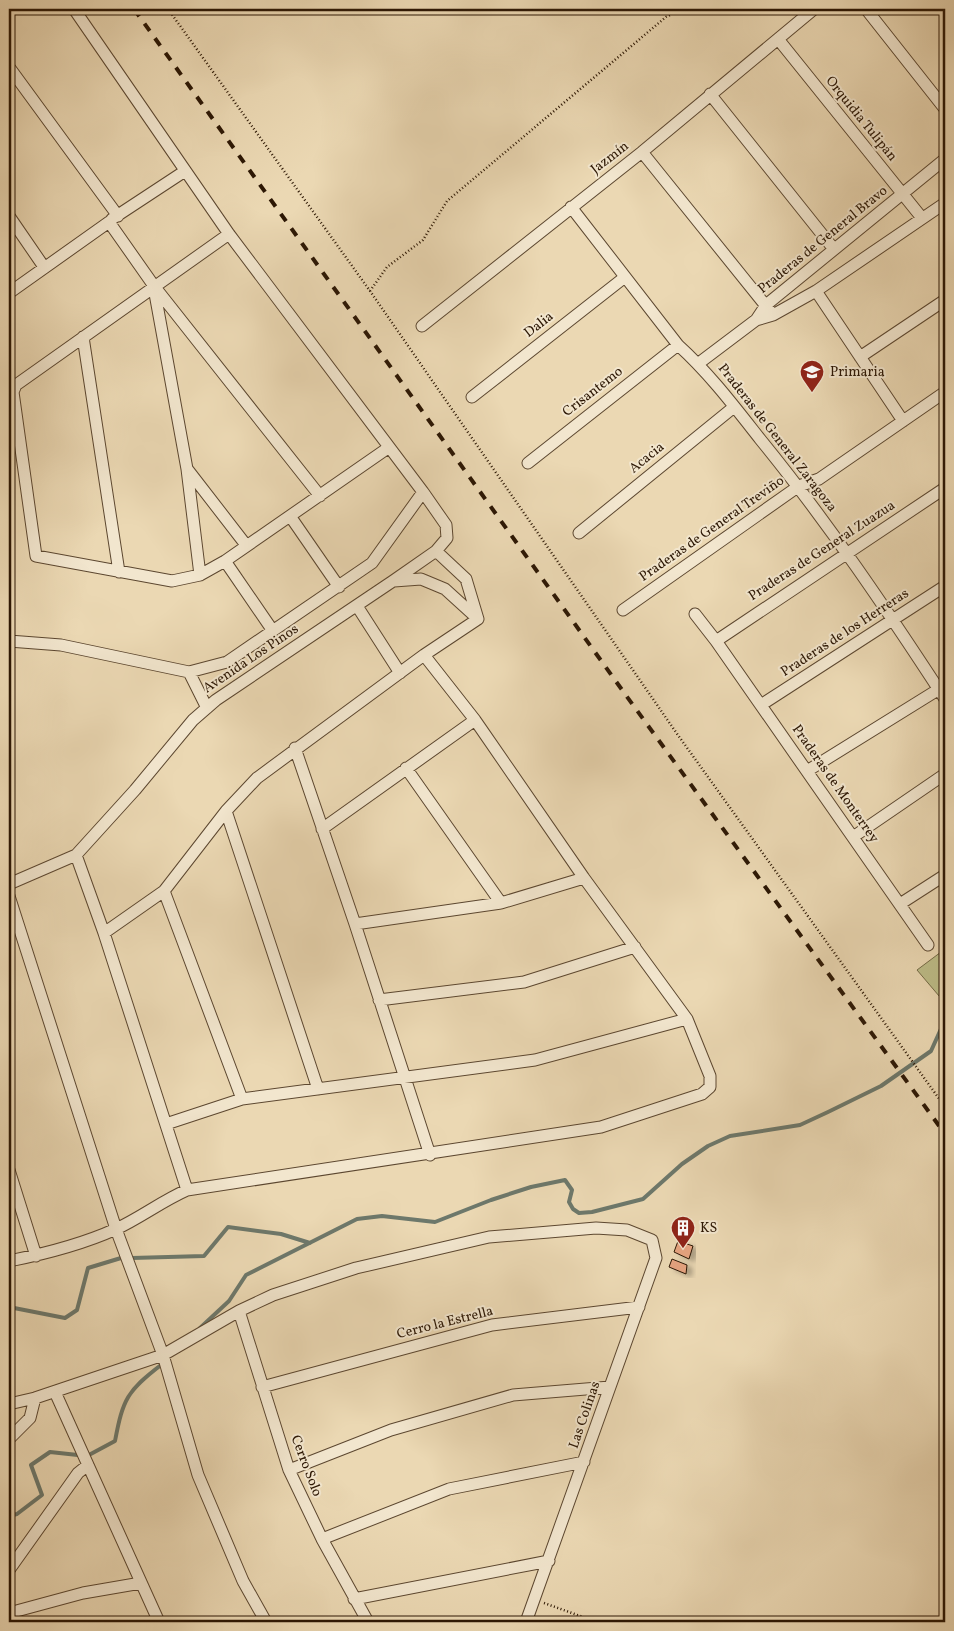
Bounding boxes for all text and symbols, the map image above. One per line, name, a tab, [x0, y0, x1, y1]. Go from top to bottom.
street label: Orquidia Tulipán	[821, 72, 901, 166]
street label: Jazmín	[587, 137, 633, 179]
street label: Praderas de General Bravo	[754, 182, 892, 298]
street label: Dalia	[520, 307, 558, 343]
school or university icon: Primaria	[799, 359, 825, 393]
street label: Praderas de General Zaragoza	[713, 360, 841, 516]
street label: Crisantemo	[559, 362, 627, 422]
place label: Primaria	[830, 363, 885, 382]
street label: Acacia	[625, 438, 669, 478]
street label: Praderas de General Treviño	[636, 472, 788, 586]
street label: Praderas de General Zuazua	[745, 496, 899, 606]
street label: Praderas de los Herreras	[777, 584, 913, 682]
street label: Avenida Los Pinos	[200, 620, 302, 698]
street label: Praderas de Monterrey	[787, 721, 883, 847]
building icon: KS	[670, 1215, 696, 1249]
place label: KS	[700, 1219, 717, 1238]
street label: Cerro la Estrella	[395, 1302, 495, 1344]
street label: Las Colinas	[565, 1379, 605, 1451]
street label: Cerro Solo	[286, 1433, 326, 1499]

